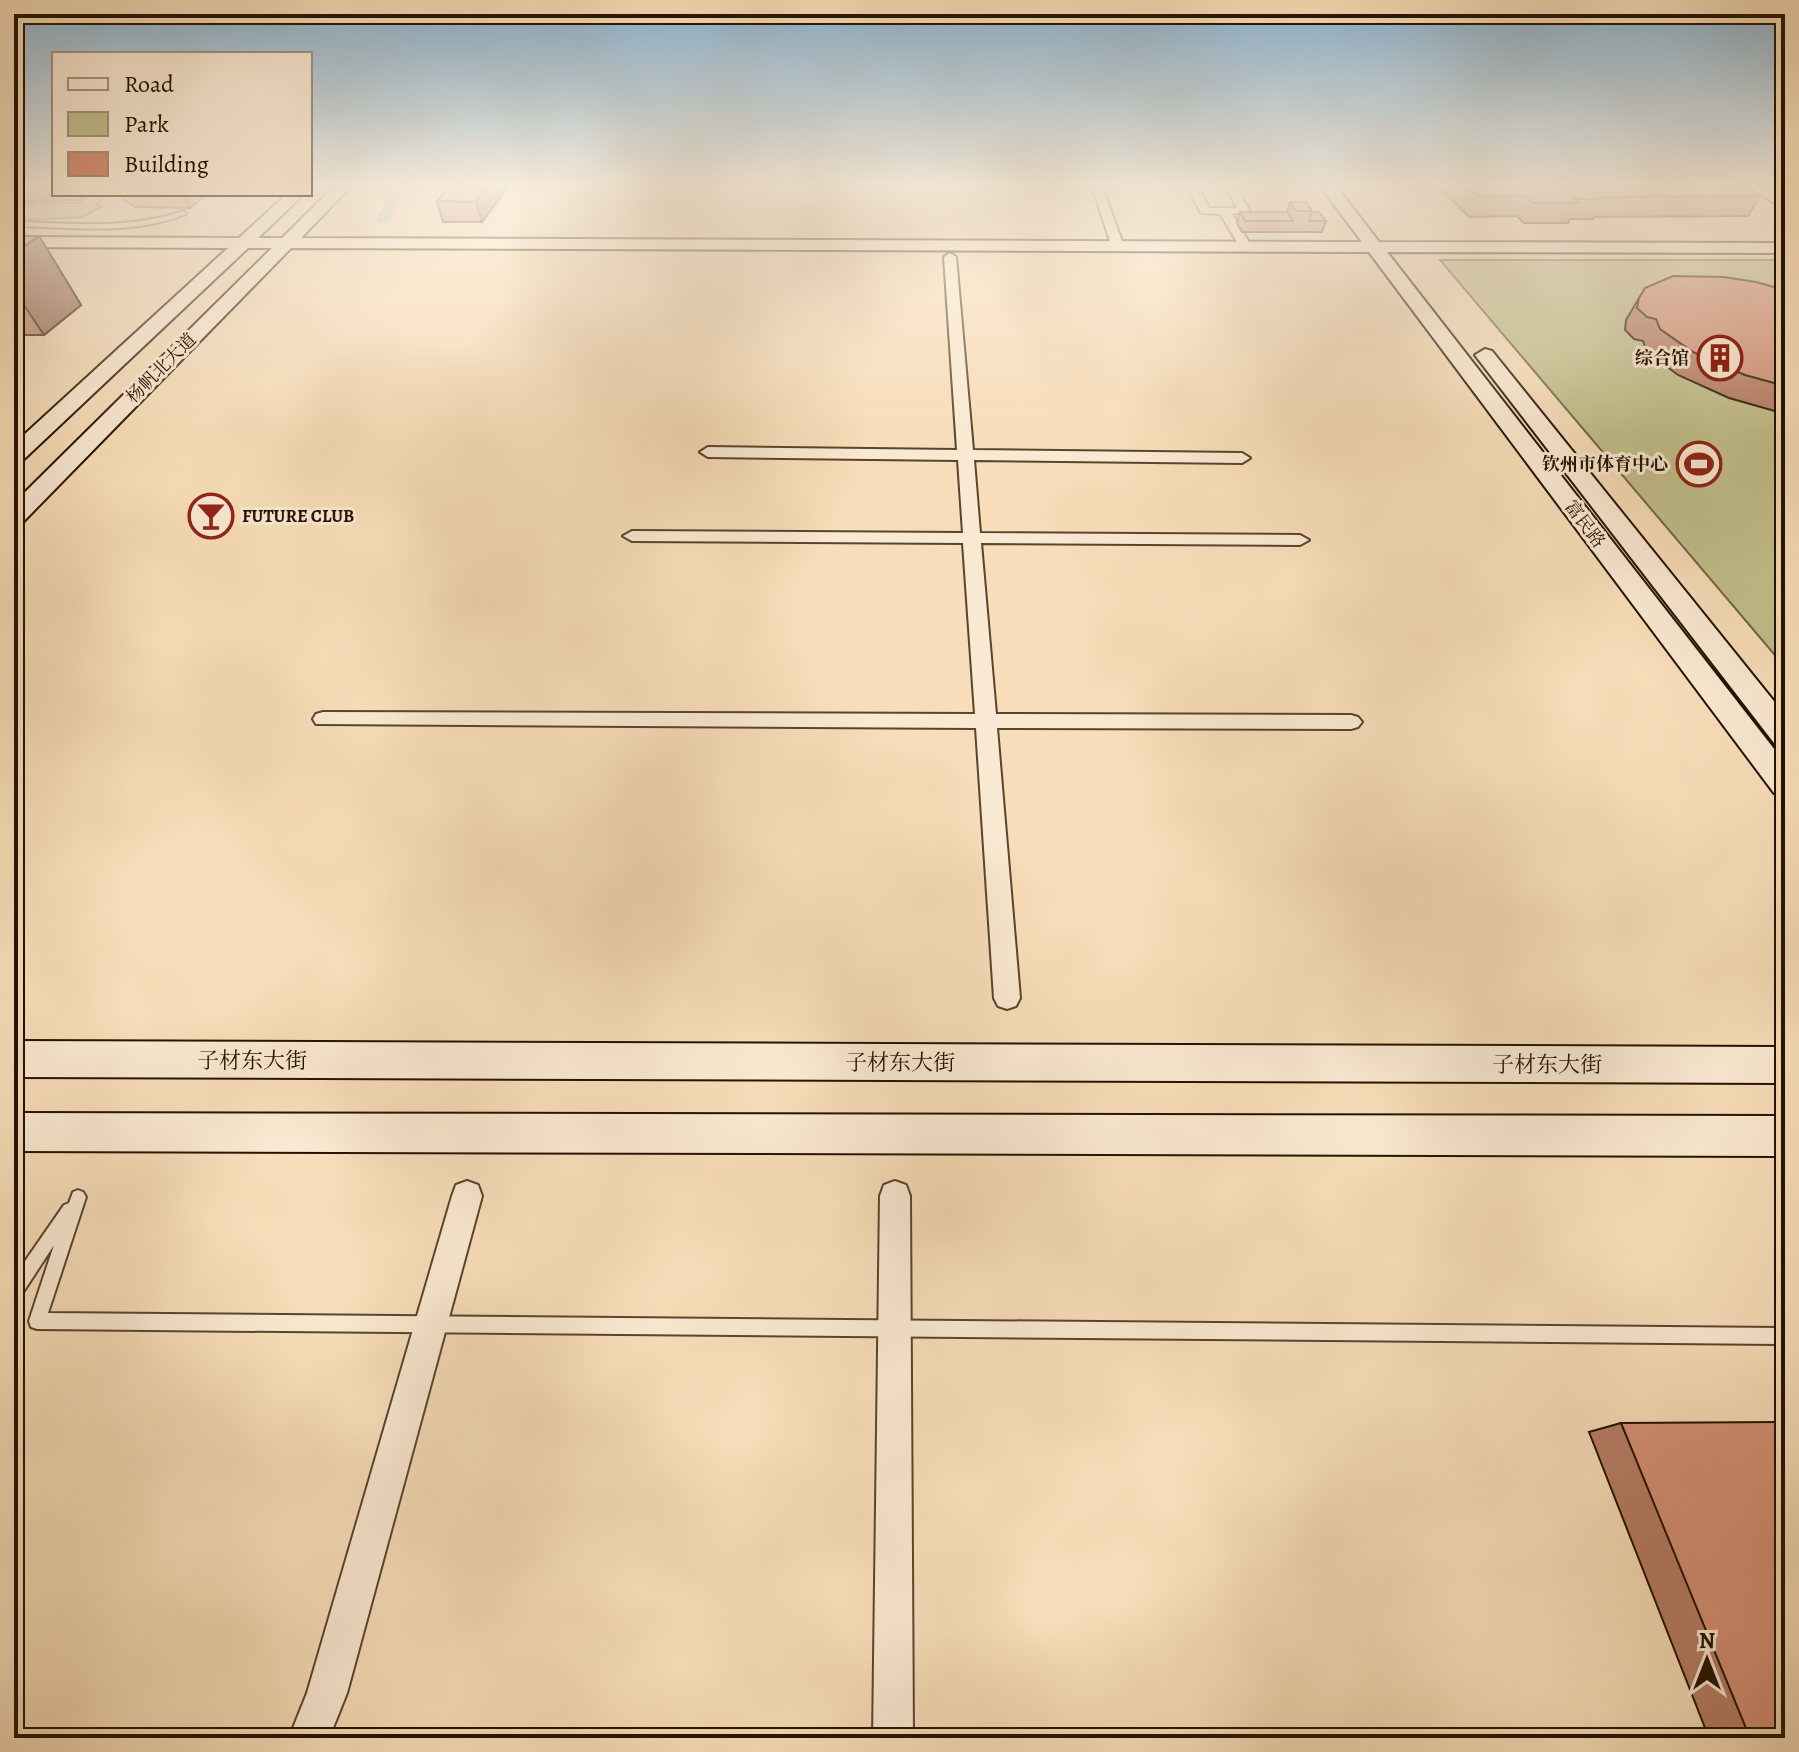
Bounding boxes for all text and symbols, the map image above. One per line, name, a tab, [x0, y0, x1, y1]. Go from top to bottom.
legend	[52, 52, 312, 196]
text: Road	[124, 68, 174, 100]
text: Park	[124, 108, 169, 140]
text: Building	[124, 148, 209, 180]
street label: 杨帆北大道	[121, 328, 201, 408]
building icon: 综合馆	[1696, 334, 1744, 382]
place label: 综合馆	[1635, 346, 1689, 370]
sports icon: 钦州市体育中心	[1675, 440, 1723, 488]
place label: 钦州市体育中心	[1542, 452, 1668, 476]
bar icon: FUTURE CLUB	[187, 492, 235, 540]
street label: 富民路	[1559, 495, 1611, 553]
place label: FUTURE CLUB	[242, 504, 354, 528]
street label: 子材东大街	[197, 1046, 307, 1076]
street label: 子材东大街	[845, 1048, 955, 1078]
street label: 子材东大街	[1492, 1050, 1602, 1080]
north arrow	[1667, 1620, 1747, 1700]
text: N	[1699, 1626, 1715, 1656]

